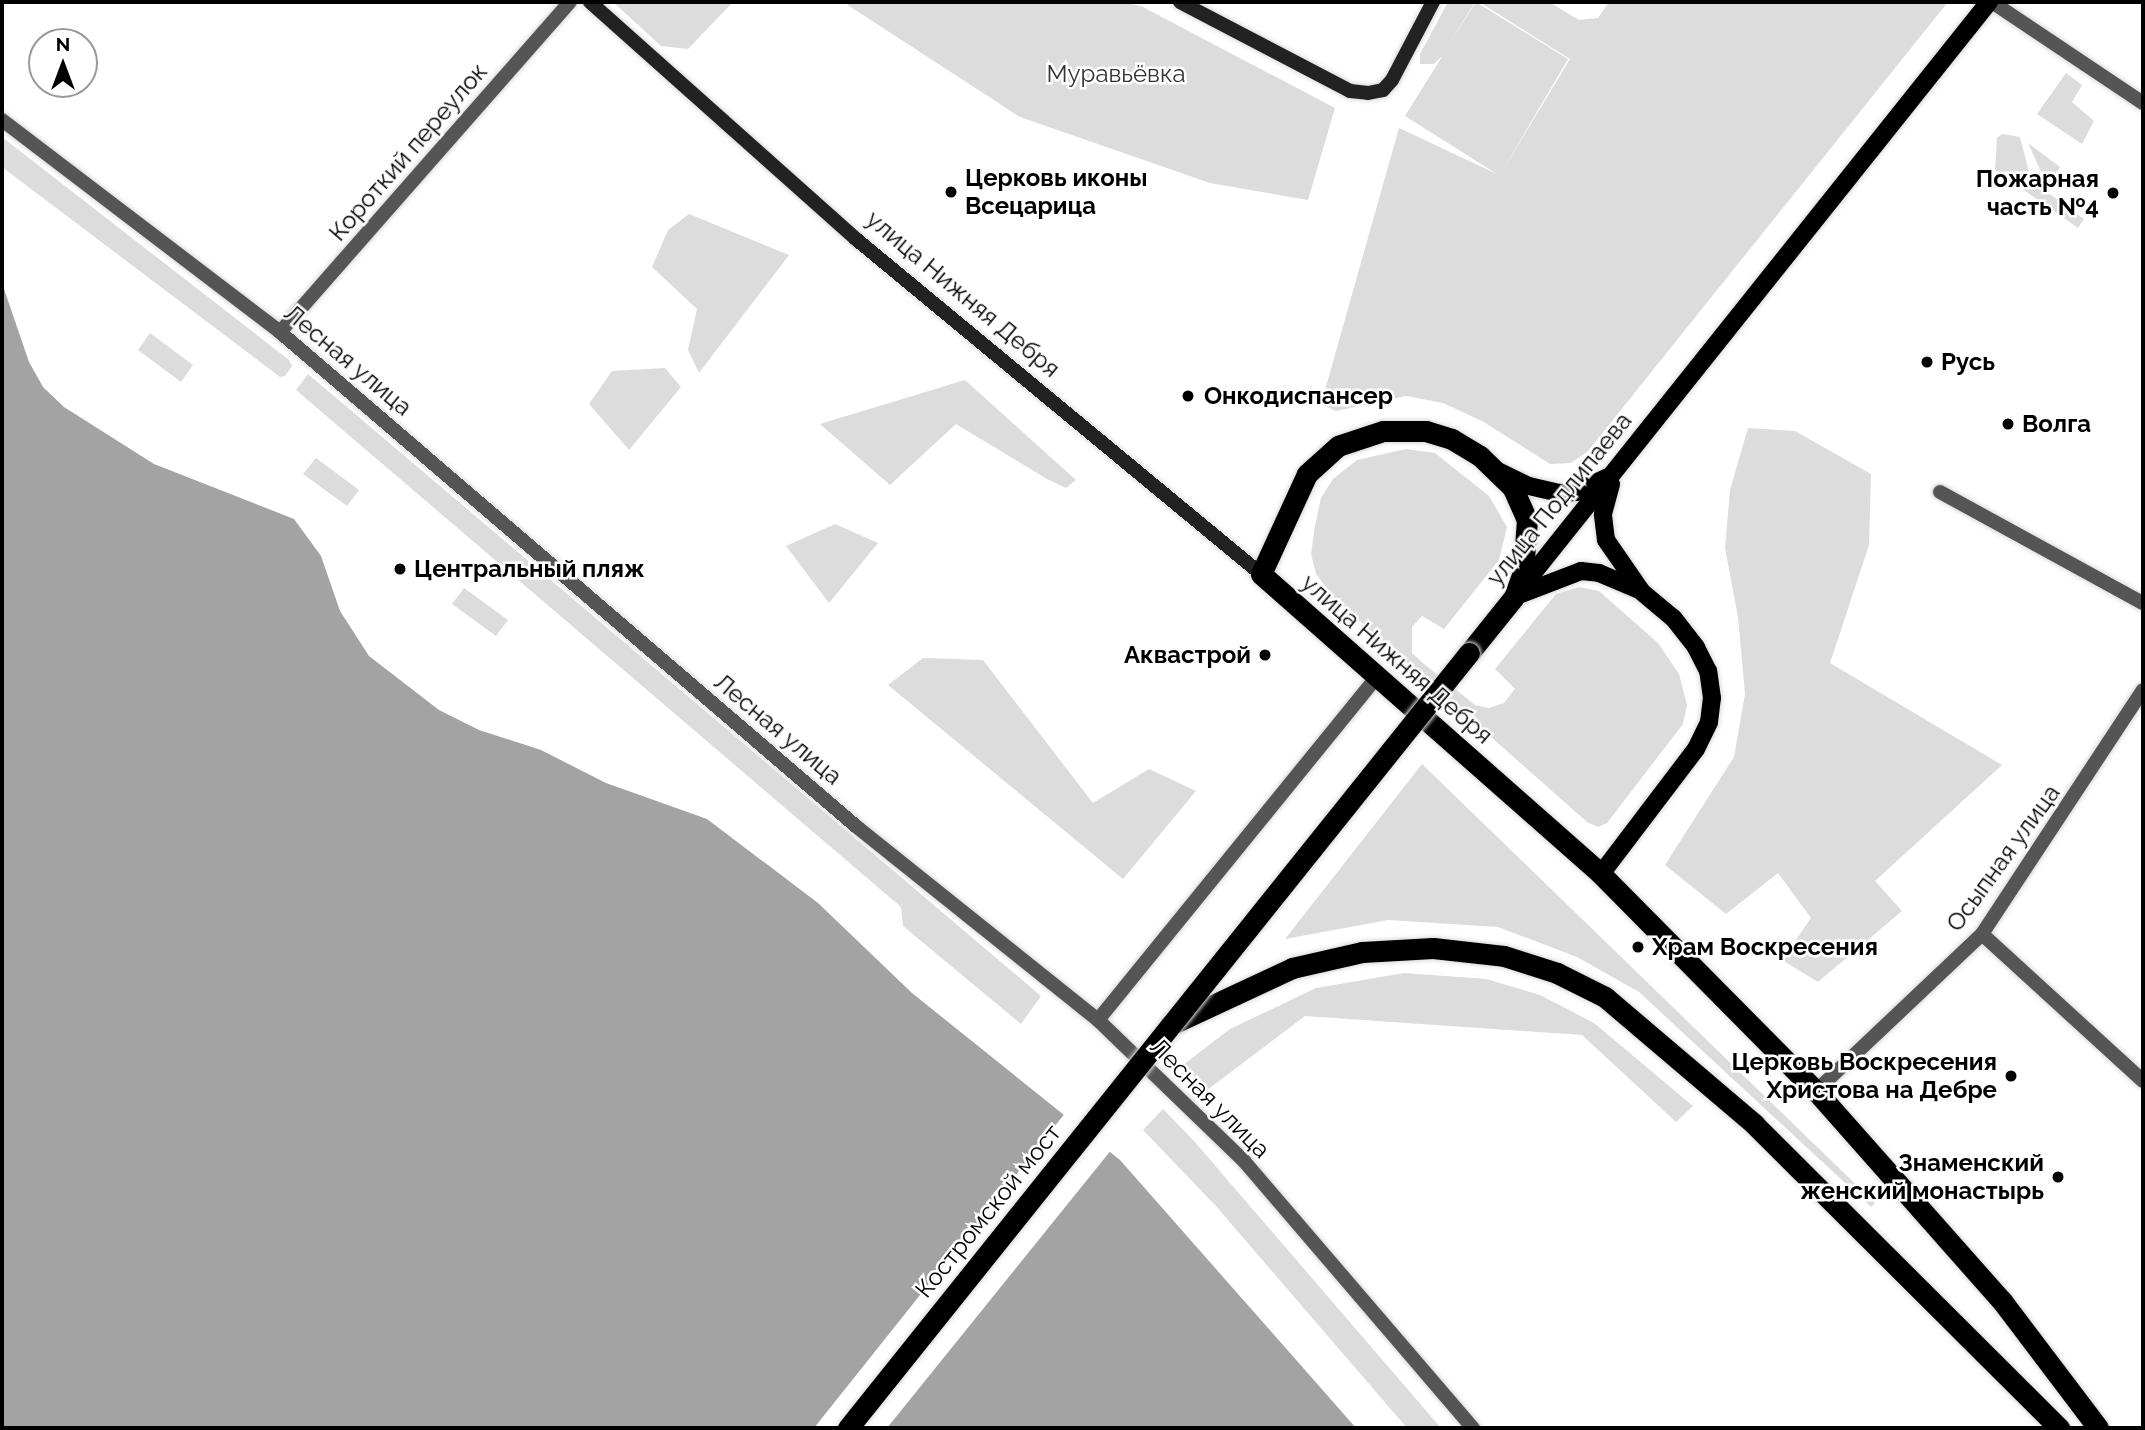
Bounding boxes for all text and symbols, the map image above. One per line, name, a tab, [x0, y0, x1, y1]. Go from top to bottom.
north arrow	[28, 28, 98, 98]
text: N	[56, 33, 70, 55]
street label: Короткий переулок	[323, 57, 493, 247]
park label: Муравьёвка	[1047, 60, 1185, 88]
place label: Церковь иконы Всецарица	[965, 164, 1147, 220]
place label: Пожарная часть №4	[1976, 165, 2099, 221]
marker: Церковь иконы Всецарица	[943, 184, 959, 200]
marker: Пожарная часть №4	[2105, 185, 2121, 201]
street label: улица Нижняя Дебря	[860, 205, 1066, 383]
street label: Лесная улица	[278, 298, 418, 422]
place label: Русь	[1941, 348, 1995, 376]
marker: Русь	[1919, 354, 1935, 370]
place label: Онкодиспансер	[1204, 382, 1393, 410]
marker: Онкодиспансер	[1178, 386, 1198, 406]
street label: улица Подлипаева	[1480, 407, 1638, 591]
place label: Волга	[2022, 410, 2091, 438]
marker: Волга	[2000, 416, 2016, 432]
place label: Центральный пляж	[414, 555, 645, 583]
marker: Центральный пляж	[392, 561, 408, 577]
street label: улица Нижняя Дебря	[1296, 568, 1498, 750]
place label: Аквастрой	[1124, 641, 1251, 669]
marker: Аквастрой	[1257, 647, 1273, 663]
street label: Лесная улица	[708, 667, 848, 791]
street label: Осыпная улица	[1940, 779, 2066, 937]
place label: Храм Воскресения	[1652, 933, 1878, 961]
marker: Храм Воскресения	[1630, 939, 1646, 955]
street label: Лесная улица	[1144, 1032, 1276, 1164]
place label: Церковь Воскресения Христова на Дебре	[1731, 1048, 1997, 1104]
marker: Церковь Воскресения Христова на Дебре	[2003, 1068, 2019, 1084]
street label: Костромской мост	[909, 1119, 1067, 1303]
place label: Знаменский женский монастырь	[1800, 1149, 2044, 1205]
marker: Знаменский женский монастырь	[2050, 1169, 2066, 1185]

